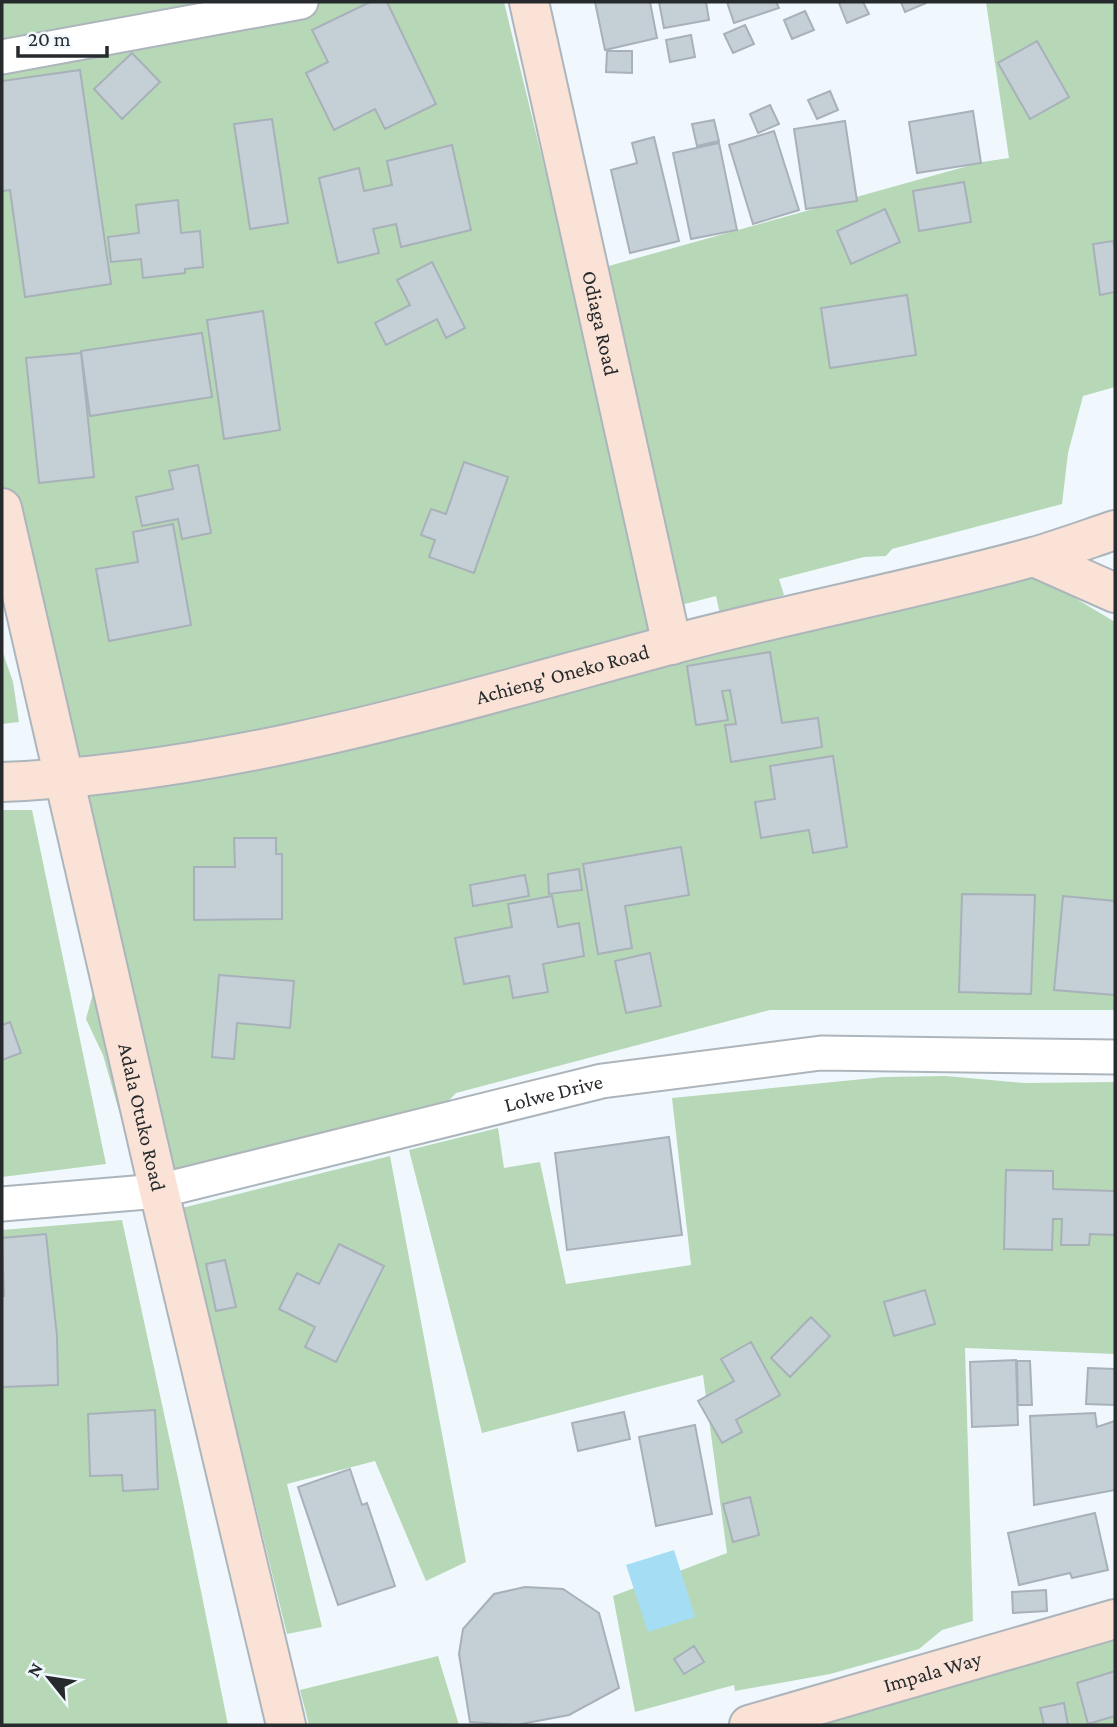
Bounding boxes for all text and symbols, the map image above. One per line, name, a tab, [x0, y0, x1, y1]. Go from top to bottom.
scale bar	[18, 14, 107, 58]
text: 20 m	[28, 27, 71, 51]
street label: Odiaga Road	[577, 268, 624, 378]
street label: Achieng' Oneko Road	[473, 639, 652, 709]
street label: Adala Otuko Road	[113, 1041, 171, 1193]
street label: Lolwe Drive	[502, 1069, 605, 1117]
north arrow	[14, 1643, 84, 1713]
street label: Impala Way	[881, 1646, 985, 1697]
text: N	[22, 1659, 47, 1681]

